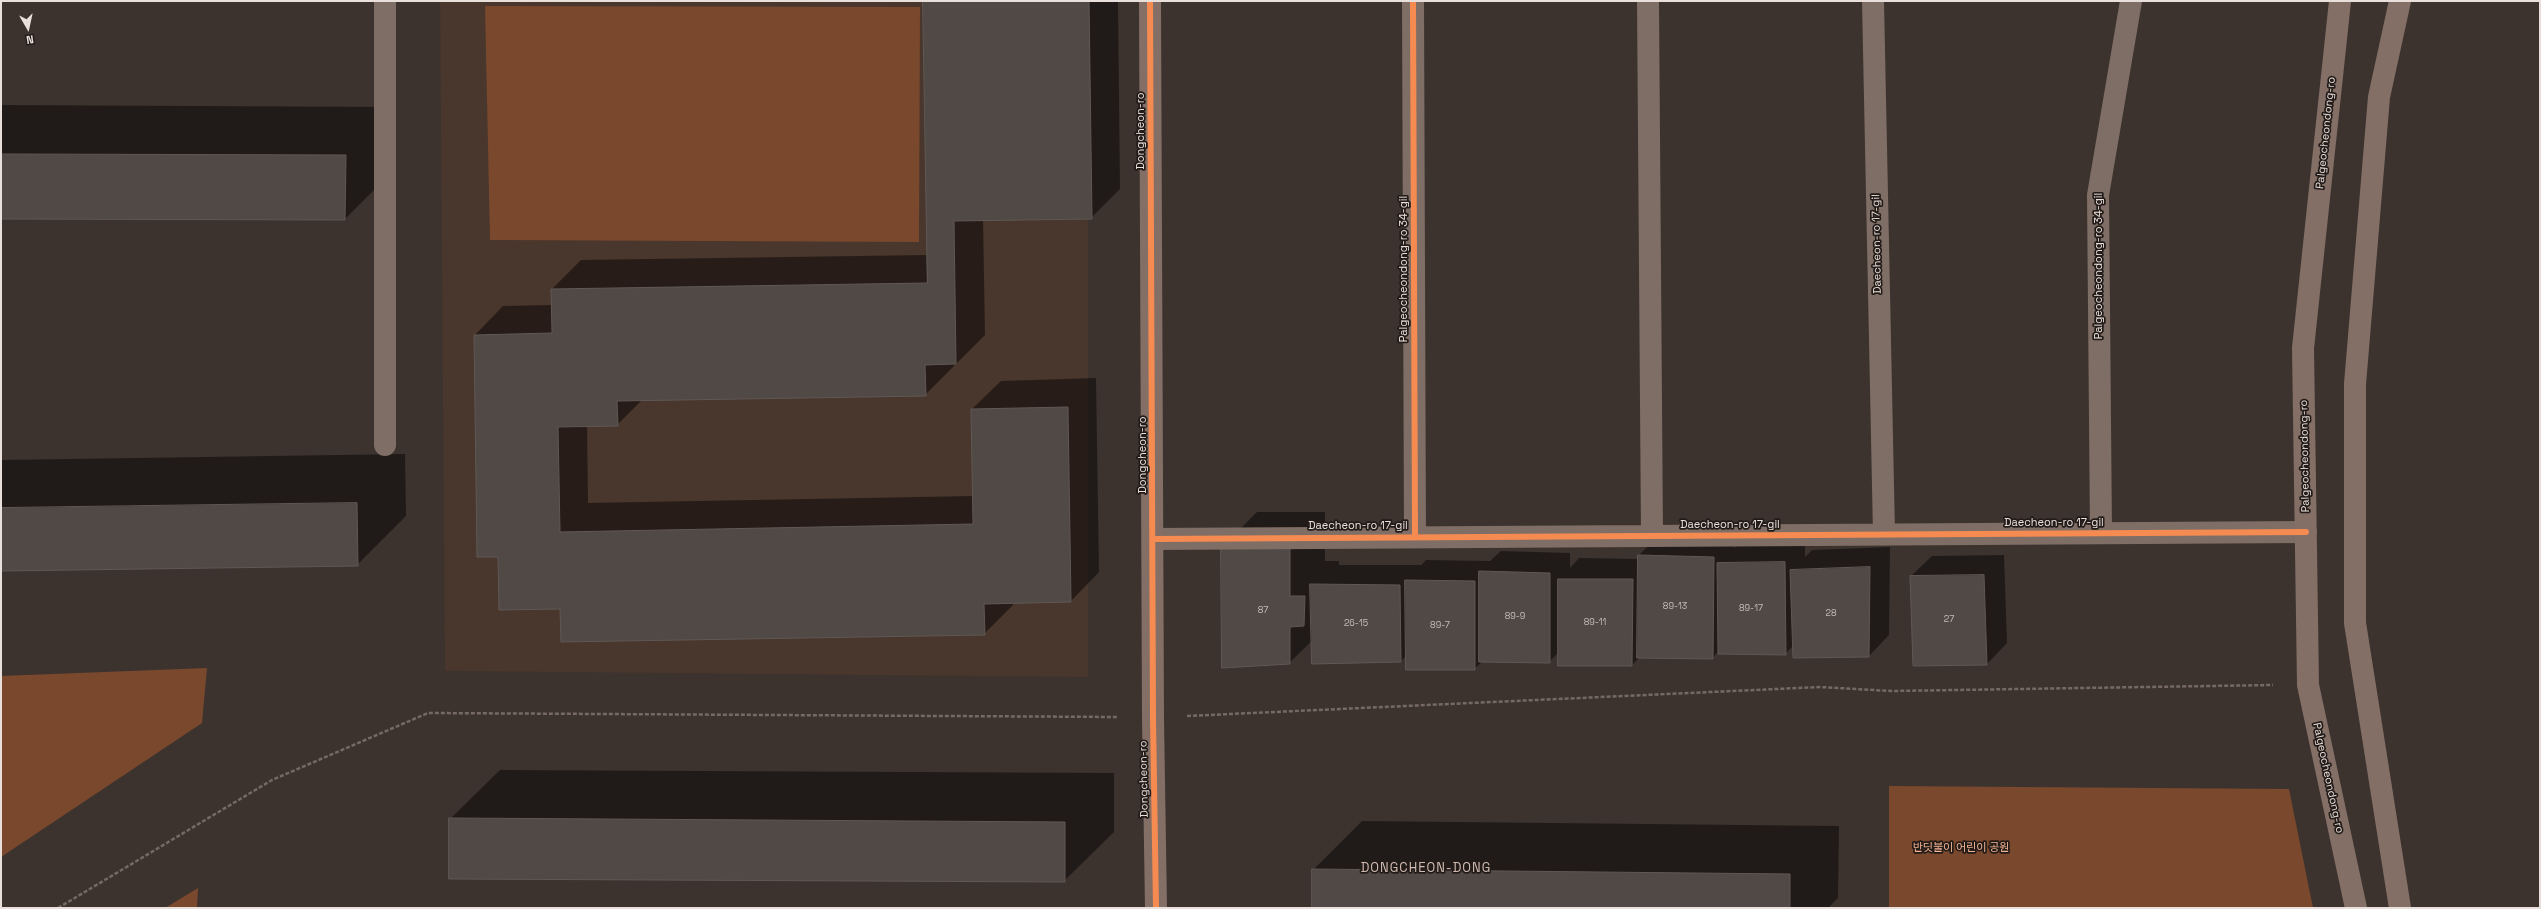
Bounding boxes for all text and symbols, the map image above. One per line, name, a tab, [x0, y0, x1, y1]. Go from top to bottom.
north arrow	[8, 8, 48, 48]
text: N	[25, 32, 35, 47]
street label: Palgeocheondong-ro	[2314, 76, 2338, 190]
street label: Dongcheon-ro	[1134, 92, 1148, 170]
street label: Palgeocheondong-ro 34-gil	[2092, 193, 2106, 339]
street label: Daecheon-ro 17-gil	[1870, 194, 1884, 294]
street label: Palgeocheondong-ro 34-gil	[1397, 196, 1411, 342]
street label: Palgeocheondong-ro	[2297, 400, 2313, 512]
street label: Dongcheon-ro	[1136, 416, 1150, 494]
street label: Daecheon-ro 17-gil	[2004, 516, 2104, 530]
street label: Daecheon-ro 17-gil	[1680, 518, 1780, 532]
street label: Daecheon-ro 17-gil	[1308, 519, 1408, 533]
house number: 89-13	[1663, 602, 1687, 612]
house number: 89-17	[1739, 604, 1763, 614]
house number: 87	[1258, 606, 1268, 616]
house number: 28	[1825, 609, 1837, 619]
house number: 89-9	[1505, 612, 1525, 622]
house number: 27	[1944, 615, 1954, 625]
house number: 89-11	[1584, 618, 1606, 628]
house number: 26-15	[1344, 619, 1368, 629]
house number: 89-7	[1430, 621, 1450, 631]
street label: Palgeocheondong-ro	[2310, 722, 2346, 834]
street label: Dongcheon-ro	[1137, 740, 1151, 818]
park label: 반딧불이 어린이 공원	[1913, 841, 2009, 855]
district label: DONGCHEON-DONG	[1361, 860, 1491, 876]

